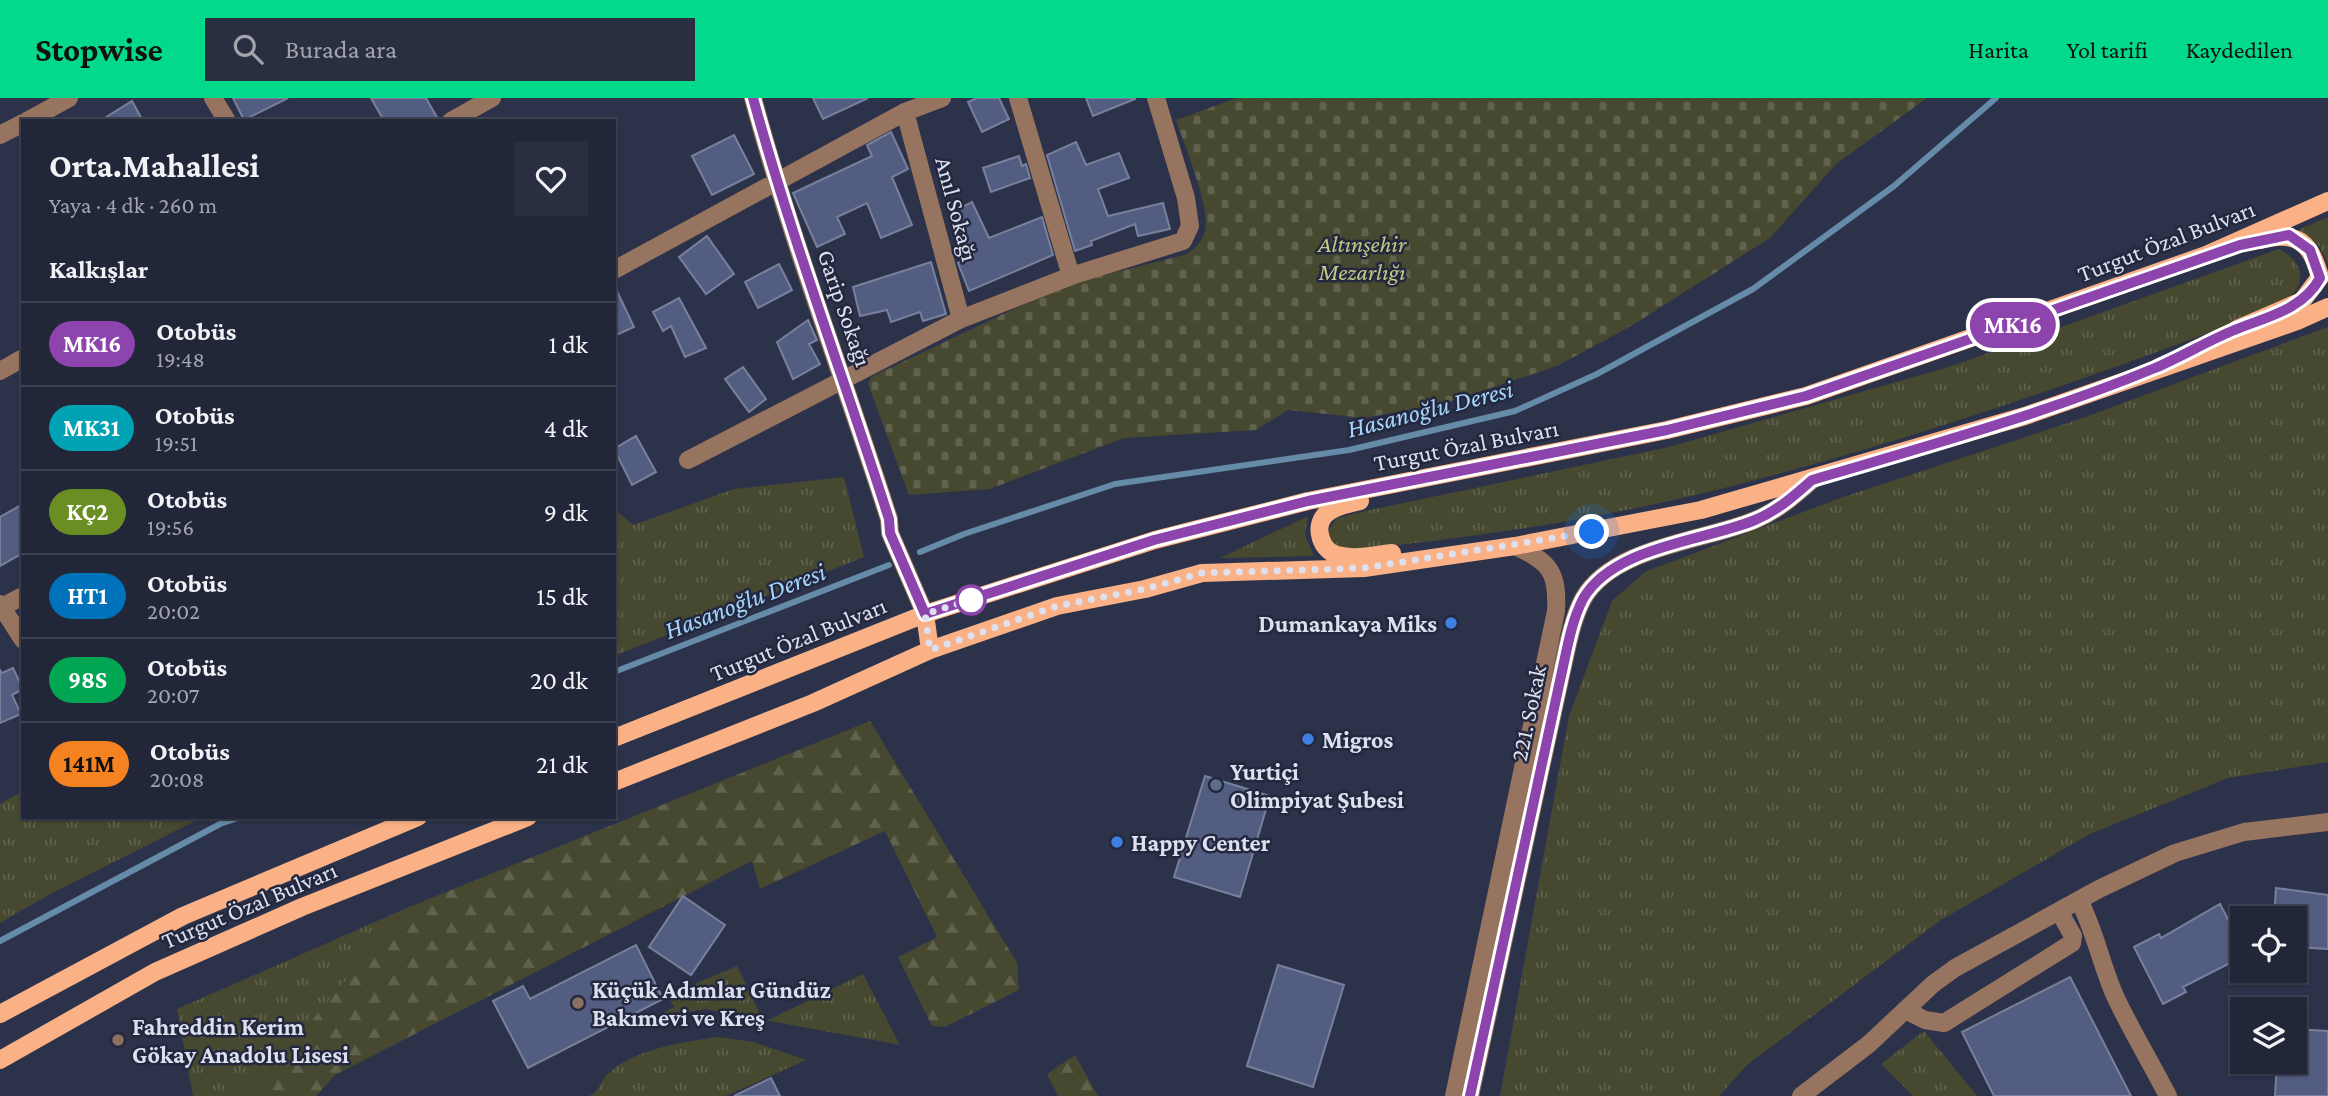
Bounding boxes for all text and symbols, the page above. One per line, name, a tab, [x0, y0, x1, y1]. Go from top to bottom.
search box	[205, 18, 695, 81]
icon: search	[229, 30, 267, 68]
text: Stopwise	[35, 31, 163, 68]
text: Burada ara	[285, 35, 397, 64]
text: Harita	[1968, 36, 2029, 63]
text: Yol tarifi	[2067, 36, 2148, 63]
text: Kaydedilen	[2186, 36, 2293, 63]
button: heart	[514, 142, 588, 216]
text: Orta.Mahallesi	[49, 147, 259, 184]
street label: Anıl Sokağı	[930, 154, 984, 264]
text: Yaya · 4 dk · 260 m	[49, 192, 217, 218]
street label: Turgut Özal Bulvarı	[2074, 195, 2258, 287]
park label: Altınşehir Mezarlığı	[1317, 230, 1407, 285]
street label: Garip Sokağı	[812, 246, 878, 370]
text: Kalkışlar	[49, 255, 148, 284]
line badge: MK16	[1964, 302, 2062, 348]
text: MK16	[1984, 311, 2042, 338]
text: Otobüs	[156, 317, 236, 346]
text: MK16	[63, 330, 121, 357]
text: 1 dk	[548, 330, 588, 359]
text: 19:48	[156, 346, 205, 372]
water label: Hasanoğlu Deresi	[1344, 374, 1516, 444]
text: Otobüs	[155, 401, 235, 430]
text: MK31	[63, 414, 120, 441]
text: 4 dk	[544, 414, 588, 443]
street label: Turgut Özal Bulvarı	[1371, 414, 1561, 476]
text: 19:51	[155, 430, 198, 456]
text: Otobüs	[147, 485, 227, 514]
text: KÇ2	[67, 498, 108, 525]
text: 9 dk	[544, 498, 588, 527]
text: 19:56	[147, 514, 194, 540]
your location	[1574, 514, 1609, 549]
water label: Hasanoğlu Deresi	[660, 557, 830, 645]
text: Otobüs	[147, 569, 227, 598]
text: HT1	[68, 582, 107, 609]
text: 15 dk	[536, 582, 588, 611]
unlabelled marker	[956, 585, 986, 615]
street label: Turgut Özal Bulvarı	[706, 591, 890, 687]
text: 20:02	[147, 598, 200, 624]
place label: Dumankaya Miks	[1258, 610, 1437, 637]
marker: Dumankaya Miks	[1443, 615, 1459, 631]
text: Otobüs	[147, 653, 227, 682]
street label: 221. Sokak	[1505, 662, 1551, 764]
text: 98S	[68, 666, 107, 693]
text: 20 dk	[530, 666, 588, 695]
text: 20:07	[147, 682, 199, 708]
place label: Migros	[1322, 726, 1393, 753]
marker: Migros	[1300, 731, 1316, 747]
text: Otobüs	[150, 737, 230, 766]
text: 141M	[63, 750, 115, 777]
text: 21 dk	[536, 750, 588, 779]
place label: Yurtiçi Olimpiyat Şubesi	[1230, 758, 1404, 813]
text: 20:08	[150, 766, 204, 792]
marker: Yurtiçi Olimpiyat Şubesi	[1208, 777, 1224, 793]
place label: Happy Center	[1131, 829, 1271, 856]
marker: Happy Center	[1109, 834, 1125, 850]
street label: Turgut Özal Bulvarı	[157, 856, 341, 954]
map controls	[2230, 906, 2307, 1074]
button: locate	[2230, 906, 2307, 983]
place label: Küçük Adımlar Gündüz Bakımevi ve Kreş	[592, 976, 831, 1031]
marker: Küçük Adımlar Gündüz Bakımevi ve Kreş	[570, 995, 586, 1011]
button: layers	[2230, 997, 2307, 1074]
place label: Fahreddin Kerim Gökay Anadolu Lisesi	[132, 1013, 349, 1068]
marker: Fahreddin Kerim Gökay Anadolu Lisesi	[110, 1032, 126, 1048]

